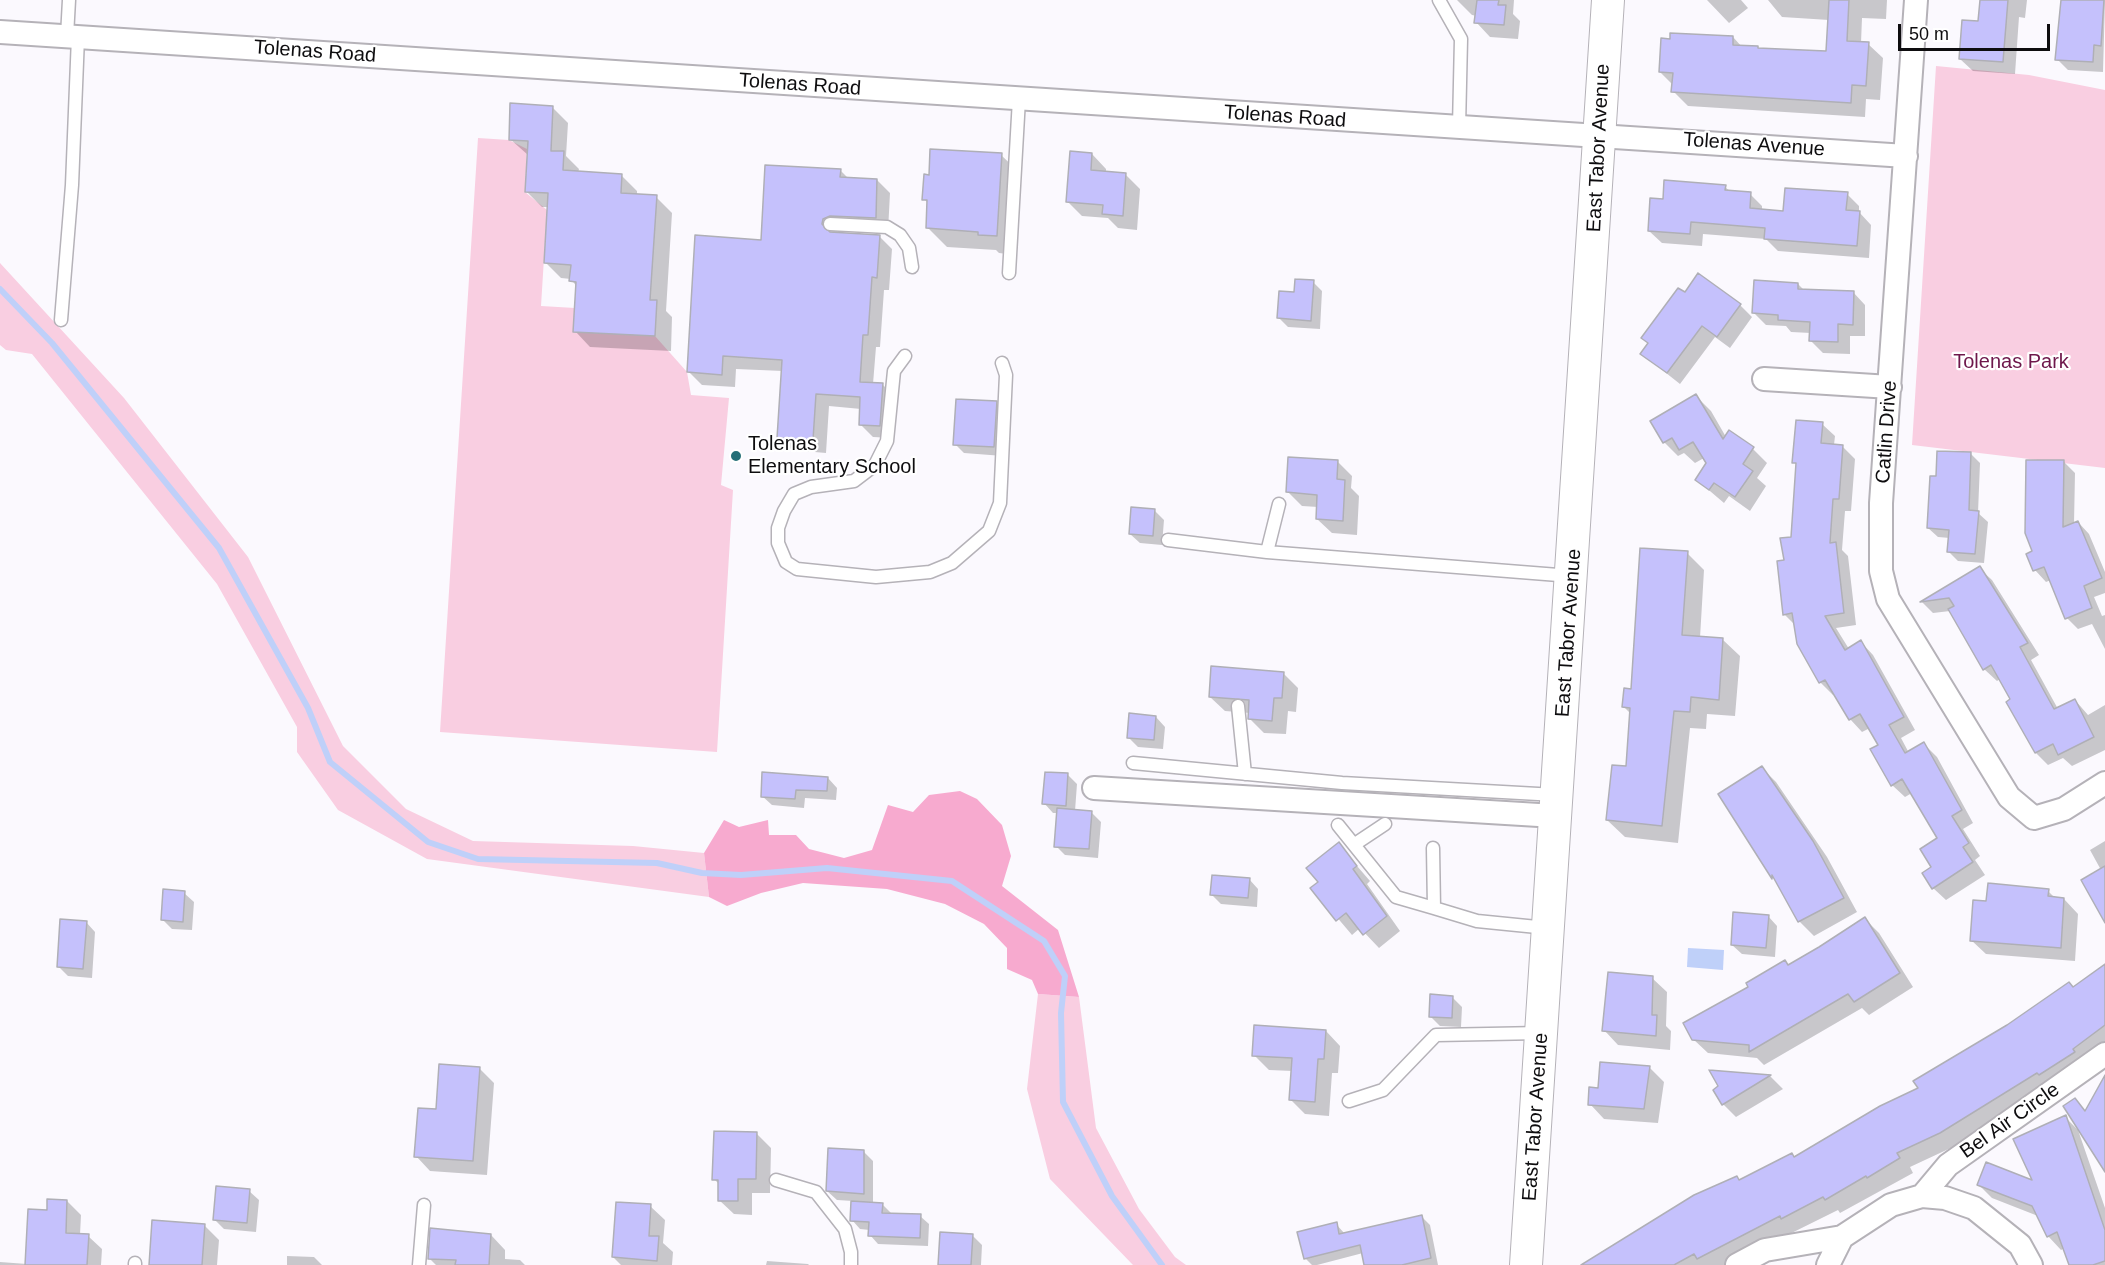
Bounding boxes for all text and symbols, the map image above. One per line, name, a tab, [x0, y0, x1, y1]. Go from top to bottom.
scale bar	[1901, 12, 2052, 50]
text: 50 m	[1909, 24, 1949, 44]
street label: Tolenas Road	[253, 36, 377, 68]
street label: East Tabor Avenue	[1583, 63, 1615, 233]
street label: Tolenas Road	[738, 69, 862, 101]
street label: Tolenas Road	[1223, 101, 1347, 133]
street label: Tolenas Avenue	[1682, 128, 1826, 162]
park label: Tolenas Park	[1953, 350, 2069, 374]
street label: Catlin Drive	[1871, 380, 1903, 484]
place label: Tolenas Elementary School	[748, 432, 916, 479]
marker: Tolenas Elementary School	[729, 449, 743, 463]
street label: East Tabor Avenue	[1551, 548, 1587, 718]
street label: East Tabor Avenue	[1518, 1032, 1554, 1202]
street label: Bel Air Circle	[1956, 1078, 2064, 1164]

